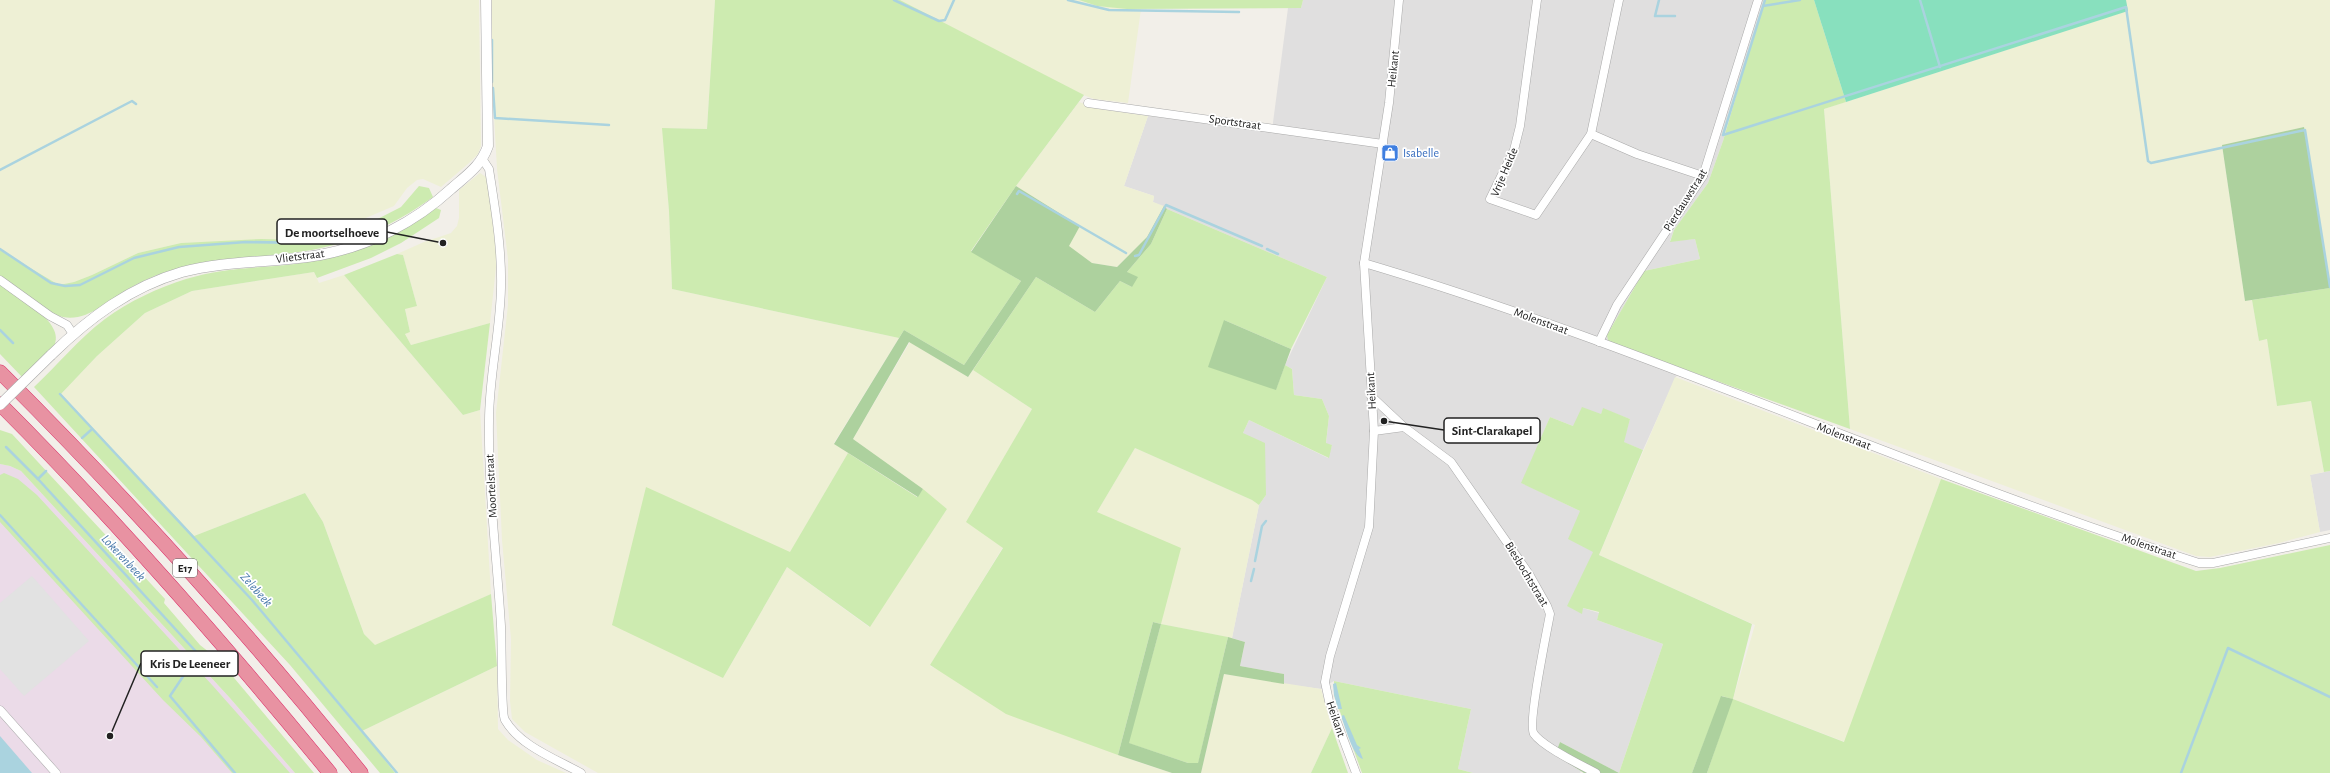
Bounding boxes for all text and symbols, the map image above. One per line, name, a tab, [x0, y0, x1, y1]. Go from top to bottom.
street label: Heikant	[1385, 50, 1401, 88]
street label: Sportstraat	[1208, 112, 1262, 132]
shop icon: Isabelle	[1380, 143, 1400, 163]
street label: Vrije Heide	[1488, 146, 1521, 199]
place label: Isabelle	[1403, 147, 1439, 159]
street label: Pierdauwstraat	[1661, 166, 1709, 233]
callout: De moortselhoeve	[277, 219, 387, 244]
text: De moortselhoeve	[285, 227, 379, 240]
street label: Vlietstraat	[275, 247, 325, 265]
street label: Molenstraat	[1512, 306, 1570, 336]
street label: Heikant	[1364, 372, 1378, 410]
callout: Sint-Clarakapel	[1444, 418, 1540, 443]
street label: Molenstraat	[1815, 420, 1873, 452]
text: Sint-Clarakapel	[1452, 425, 1532, 438]
street label: Moortelstraat	[483, 454, 499, 518]
street label: Molenstraat	[2120, 531, 2178, 561]
water label: Lokerenbeek	[98, 532, 148, 584]
street label: Biesbochtstraat	[1503, 540, 1551, 609]
road number: E17	[173, 559, 197, 577]
water label: Zelebeek	[238, 570, 274, 610]
callout: Kris De Leeneer	[141, 651, 238, 676]
text: Kris De Leeneer	[150, 658, 231, 671]
street label: Heikant	[1324, 700, 1348, 739]

